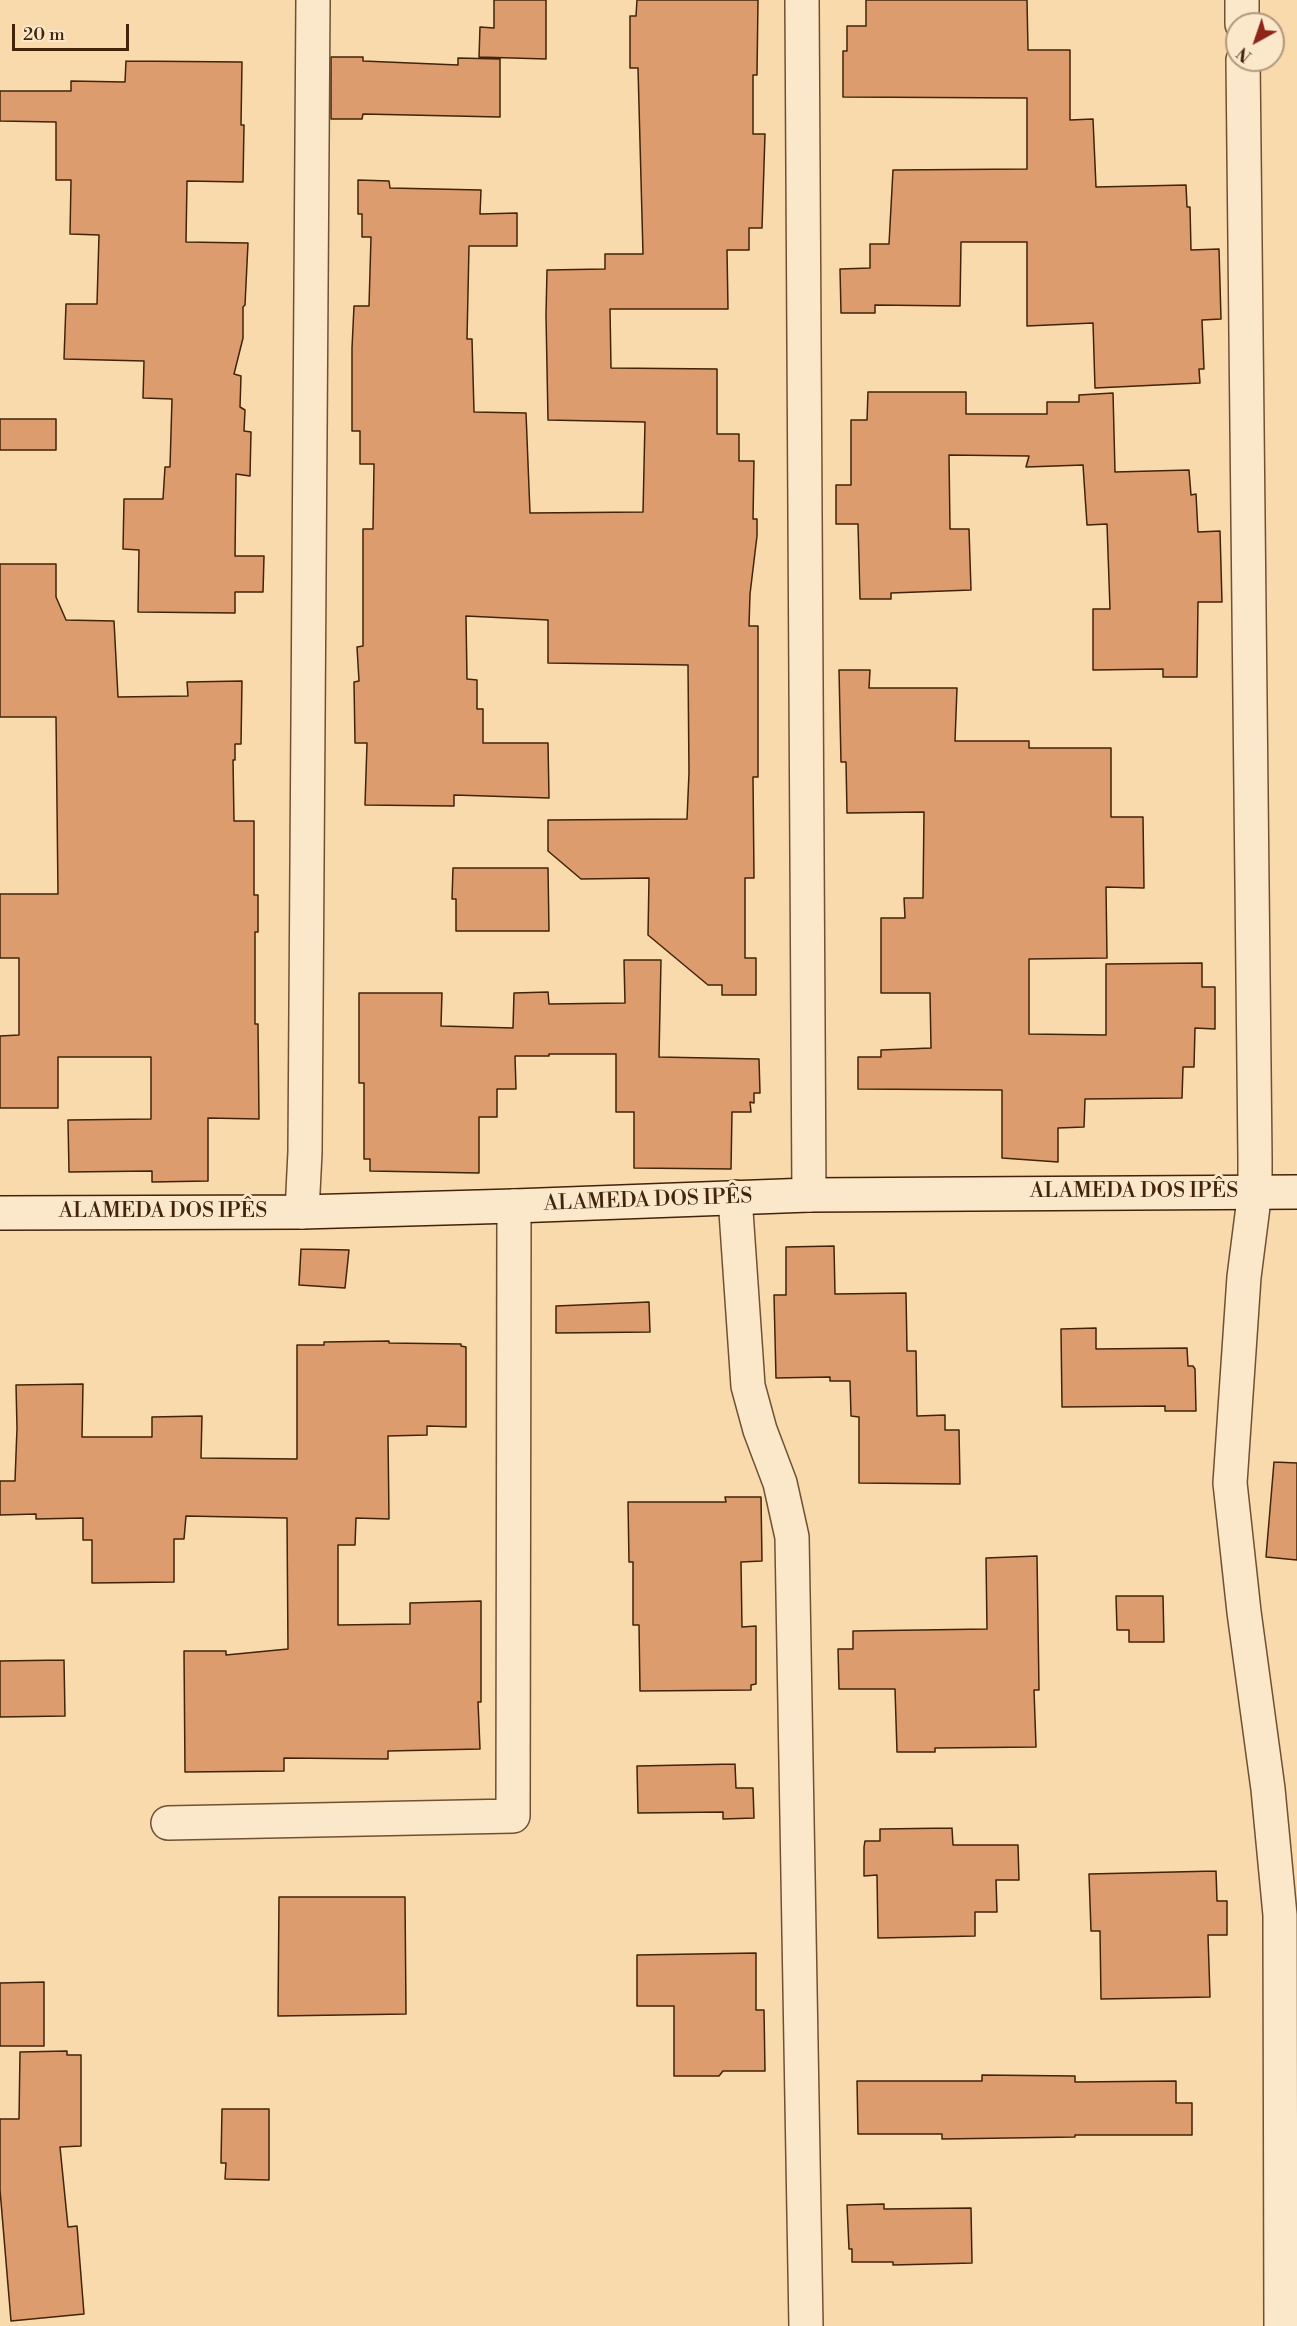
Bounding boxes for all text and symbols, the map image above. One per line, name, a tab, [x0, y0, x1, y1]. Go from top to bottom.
scale bar	[15, 12, 132, 50]
north arrow	[1225, 12, 1285, 72]
text: 20 m	[23, 23, 65, 46]
text: N	[1233, 43, 1256, 66]
street label: ALAMEDA DOS IPÊS	[1030, 1179, 1238, 1205]
street label: ALAMEDA DOS IPÊS	[543, 1185, 753, 1217]
street label: ALAMEDA DOS IPÊS	[59, 1199, 267, 1225]

